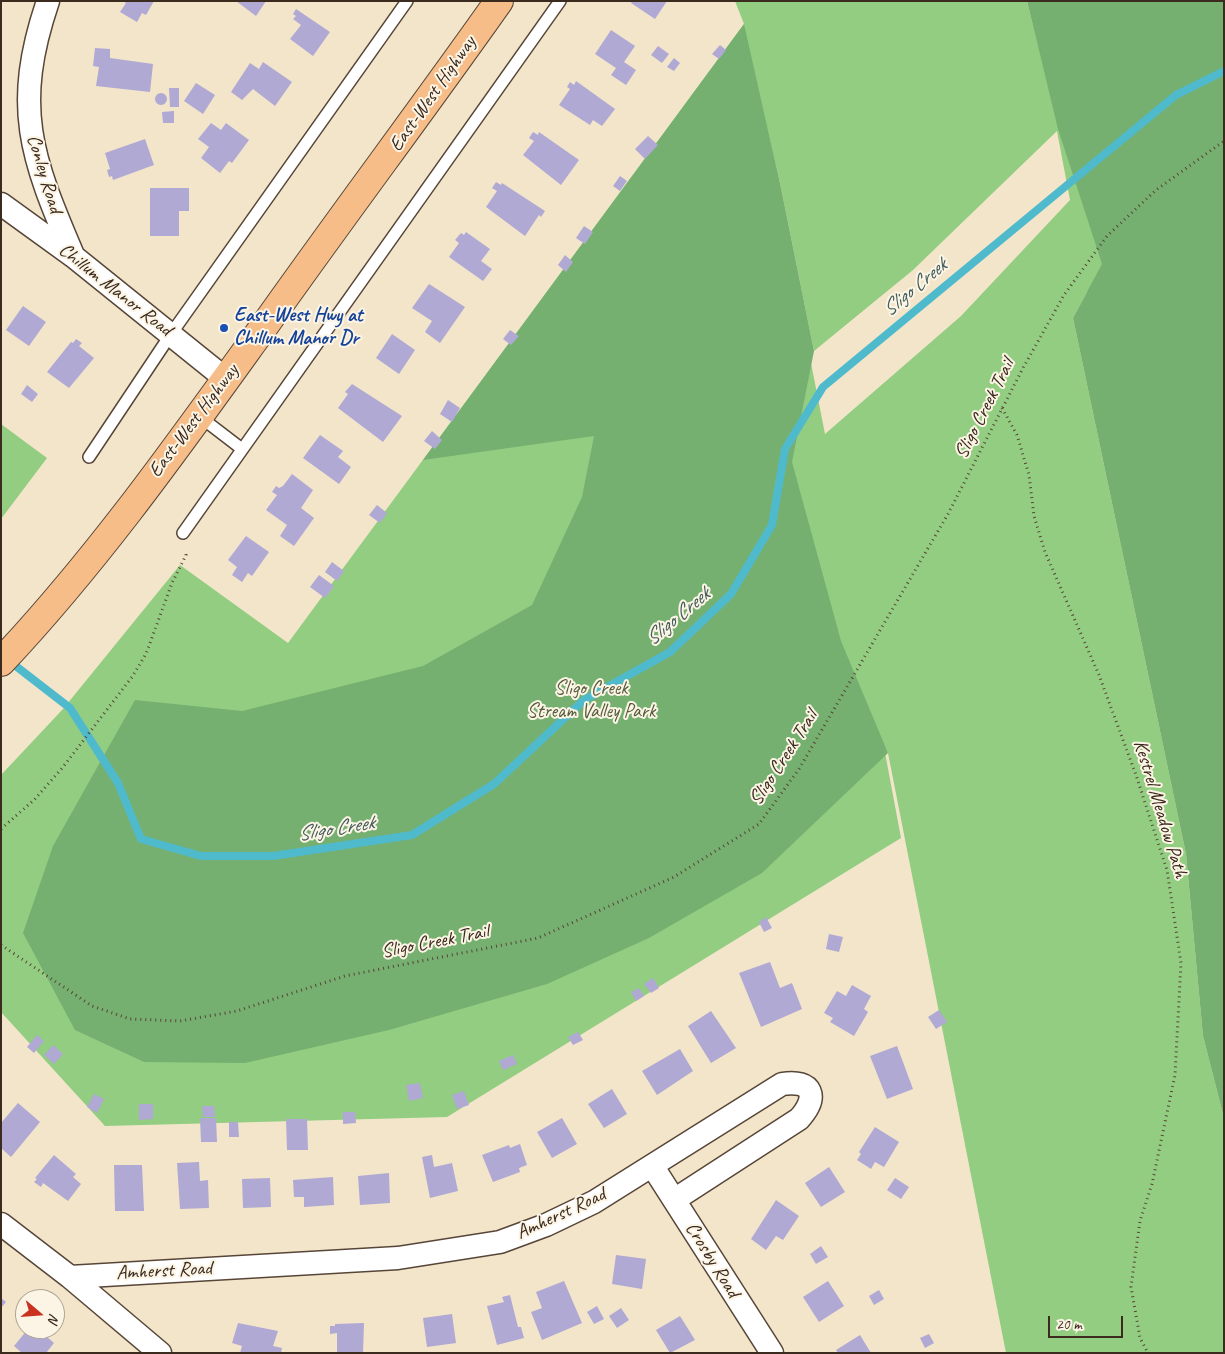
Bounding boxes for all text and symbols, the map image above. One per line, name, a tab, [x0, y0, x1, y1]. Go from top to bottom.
street label: East-West Highway	[384, 32, 482, 156]
street label: Conley Road	[21, 132, 67, 216]
street label: Chillum Manor Road	[53, 238, 177, 342]
water label: Sligo Creek	[877, 254, 953, 322]
place label: East-West Hwy at Chillum Manor Dr	[234, 304, 362, 351]
marker: East-West Hwy at Chillum Manor Dr	[218, 322, 230, 334]
street label: Sligo Creek Trail	[950, 355, 1020, 463]
street label: East-West Highway	[144, 360, 244, 482]
water label: Sligo Creek	[640, 583, 716, 651]
park label: Sligo Creek Stream Valley Park	[527, 677, 655, 724]
street label: Sligo Creek Trail	[744, 706, 824, 810]
street label: Kestrel Meadow Path	[1128, 737, 1192, 881]
water label: Sligo Creek	[296, 811, 376, 847]
street label: Sligo Creek Trail	[379, 920, 491, 964]
street label: Amherst Road	[513, 1183, 609, 1245]
street label: Crosby Road	[679, 1218, 745, 1302]
street label: Amherst Road	[116, 1257, 212, 1285]
north arrow	[15, 1289, 65, 1339]
scale bar	[1050, 1306, 1125, 1338]
text: N	[44, 1312, 63, 1325]
text: 20 m	[1056, 1315, 1082, 1334]

